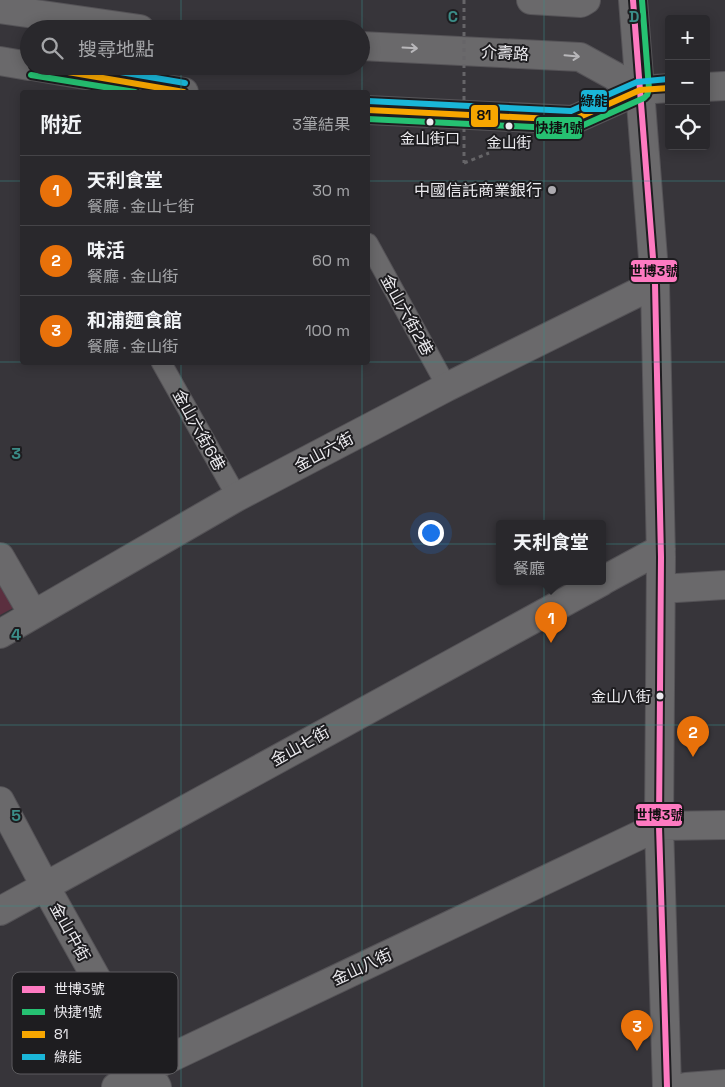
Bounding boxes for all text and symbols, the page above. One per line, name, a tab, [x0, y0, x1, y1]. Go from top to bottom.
text: C	[448, 6, 458, 27]
text: D	[629, 6, 639, 27]
map controls	[665, 15, 710, 150]
button: +	[665, 15, 710, 60]
search box	[20, 20, 370, 75]
icon: search	[38, 34, 66, 62]
text: 搜尋地點	[78, 37, 154, 62]
street label: 介壽路	[480, 41, 530, 65]
one-way arrow	[402, 43, 418, 53]
one-way arrow	[564, 52, 580, 61]
button: −	[665, 60, 710, 105]
line badge: 綠能	[580, 89, 608, 113]
text: 綠能	[580, 92, 608, 110]
line badge: 81	[470, 104, 499, 128]
button: locate	[665, 105, 710, 150]
text: 81	[477, 106, 491, 124]
text: 附近	[40, 111, 82, 138]
text: 3筆結果	[292, 114, 350, 135]
line badge: 快捷1號	[535, 116, 583, 140]
marker: 金山街口	[425, 117, 435, 127]
text: 快捷1號	[535, 119, 583, 137]
marker: 金山街	[504, 121, 514, 131]
place label: 金山街口	[400, 129, 460, 148]
place label: 金山街	[486, 133, 532, 152]
text: 天利食堂	[87, 168, 163, 193]
text: 1	[52, 180, 60, 201]
text: 30 m	[312, 180, 350, 201]
place label: 中國信託商業銀行	[414, 180, 542, 201]
marker: 中國信託商業銀行	[546, 184, 558, 196]
text: 餐廳 · 金山七街	[87, 196, 194, 217]
text: 味活	[87, 238, 125, 263]
text: 2	[51, 250, 61, 271]
text: 60 m	[312, 250, 350, 271]
line badge: 世博3號	[630, 259, 678, 283]
text: 世博3號	[629, 262, 679, 280]
text: 餐廳 · 金山街	[87, 266, 178, 287]
street label: 金山六街2巷	[376, 271, 438, 359]
text: 和浦麵食館	[87, 308, 182, 333]
text: 3	[51, 320, 61, 341]
text: 100 m	[305, 320, 350, 341]
text: 餐廳 · 金山街	[87, 336, 178, 357]
street label: 金山六街6巷	[168, 386, 230, 474]
street label: 金山六街	[291, 428, 357, 476]
text: 3	[11, 443, 21, 464]
your location	[418, 520, 444, 546]
popup	[496, 520, 606, 585]
text: 天利食堂	[513, 530, 589, 555]
text: 餐廳	[513, 558, 545, 579]
pin: 1	[535, 602, 567, 643]
text: 4	[11, 624, 21, 645]
place label: 金山八街	[591, 687, 651, 706]
marker: 金山八街	[655, 691, 665, 701]
pin: 2	[677, 716, 709, 757]
street label: 金山七街	[267, 721, 333, 771]
line badge: 世博3號	[635, 803, 683, 827]
text: 5	[11, 805, 21, 826]
text: 世博3號	[634, 806, 684, 824]
street label: 金山中街	[45, 899, 95, 965]
street label: 金山八街	[329, 944, 395, 990]
legend	[12, 972, 178, 1074]
text: 世博3號	[54, 980, 104, 998]
text: 快捷1號	[54, 1003, 102, 1021]
pin: 3	[621, 1010, 653, 1051]
text: 81	[54, 1025, 69, 1043]
text: 綠能	[54, 1048, 82, 1066]

